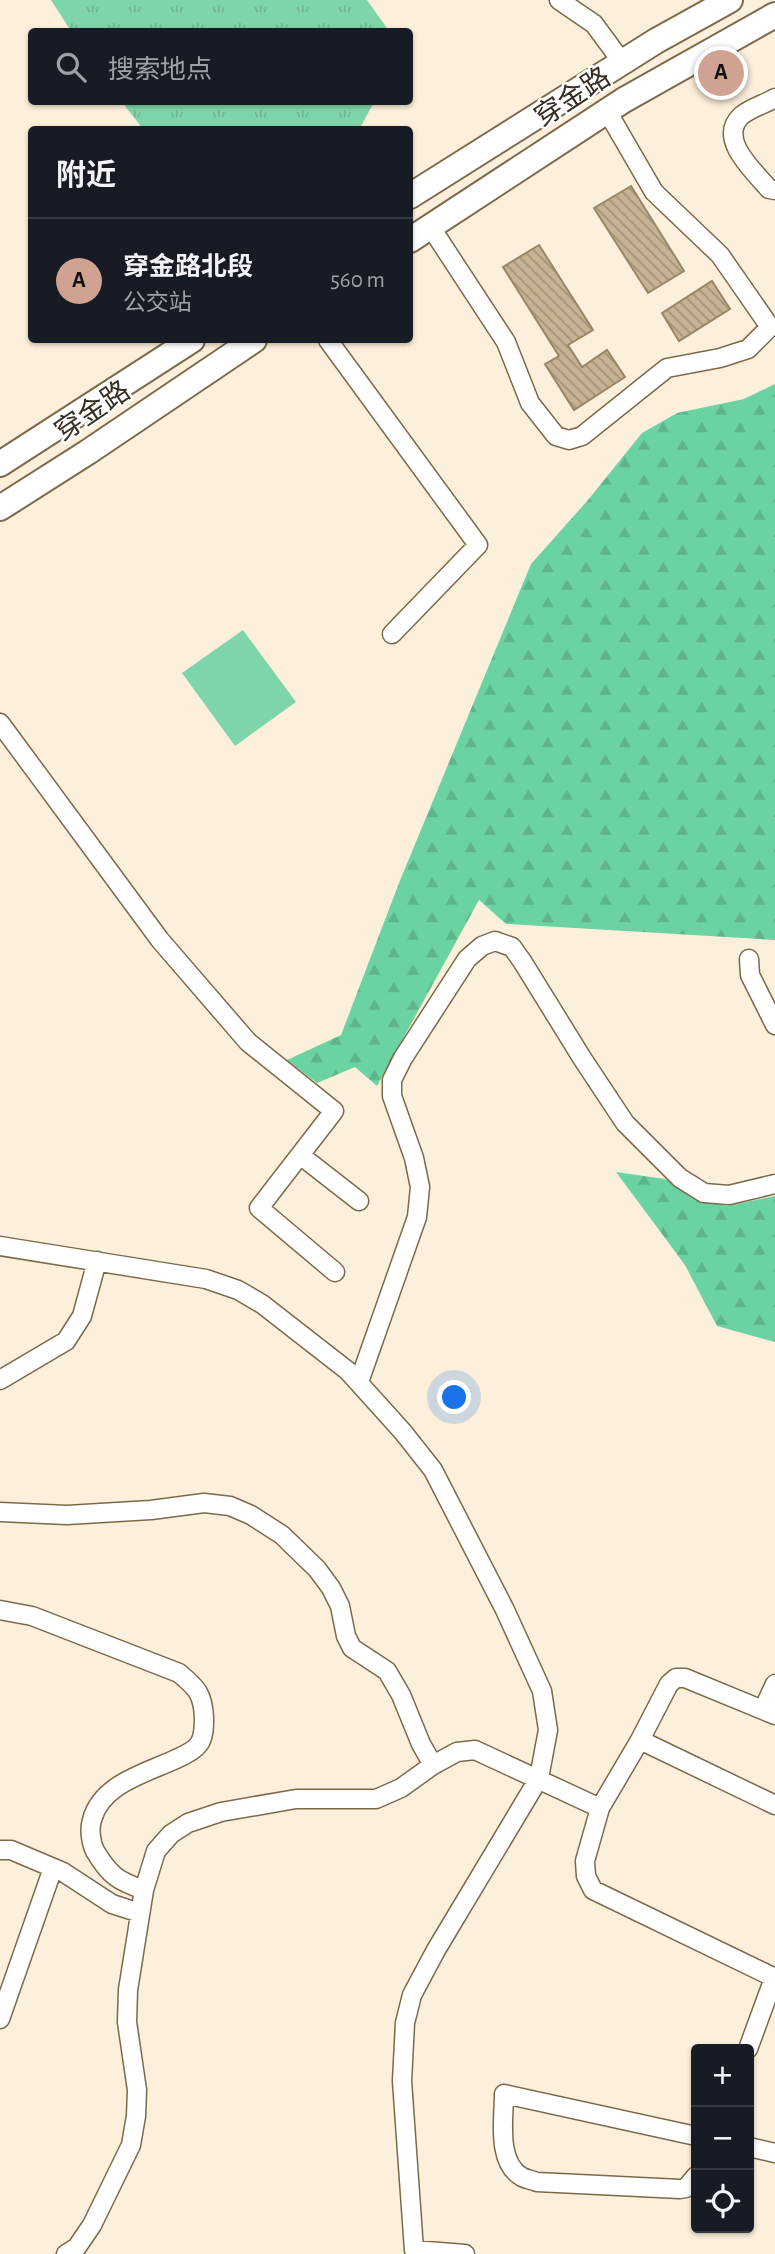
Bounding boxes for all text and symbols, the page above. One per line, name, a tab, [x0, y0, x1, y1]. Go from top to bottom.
search box	[28, 28, 413, 105]
pin: A	[698, 47, 744, 99]
icon: search	[52, 48, 90, 86]
text: 搜索地点	[108, 57, 212, 83]
street label: 穿金路	[529, 62, 616, 133]
text: 附近	[56, 161, 116, 191]
text: 穿金路北段	[123, 254, 253, 280]
text: A	[72, 269, 86, 292]
text: 560 m	[330, 269, 385, 292]
text: 公交站	[123, 292, 192, 315]
street label: 穿金路	[49, 375, 136, 447]
your location	[437, 1380, 471, 1414]
map controls	[691, 2044, 754, 2233]
button: +	[691, 2044, 754, 2107]
button: −	[691, 2107, 754, 2170]
button: locate	[691, 2170, 754, 2233]

